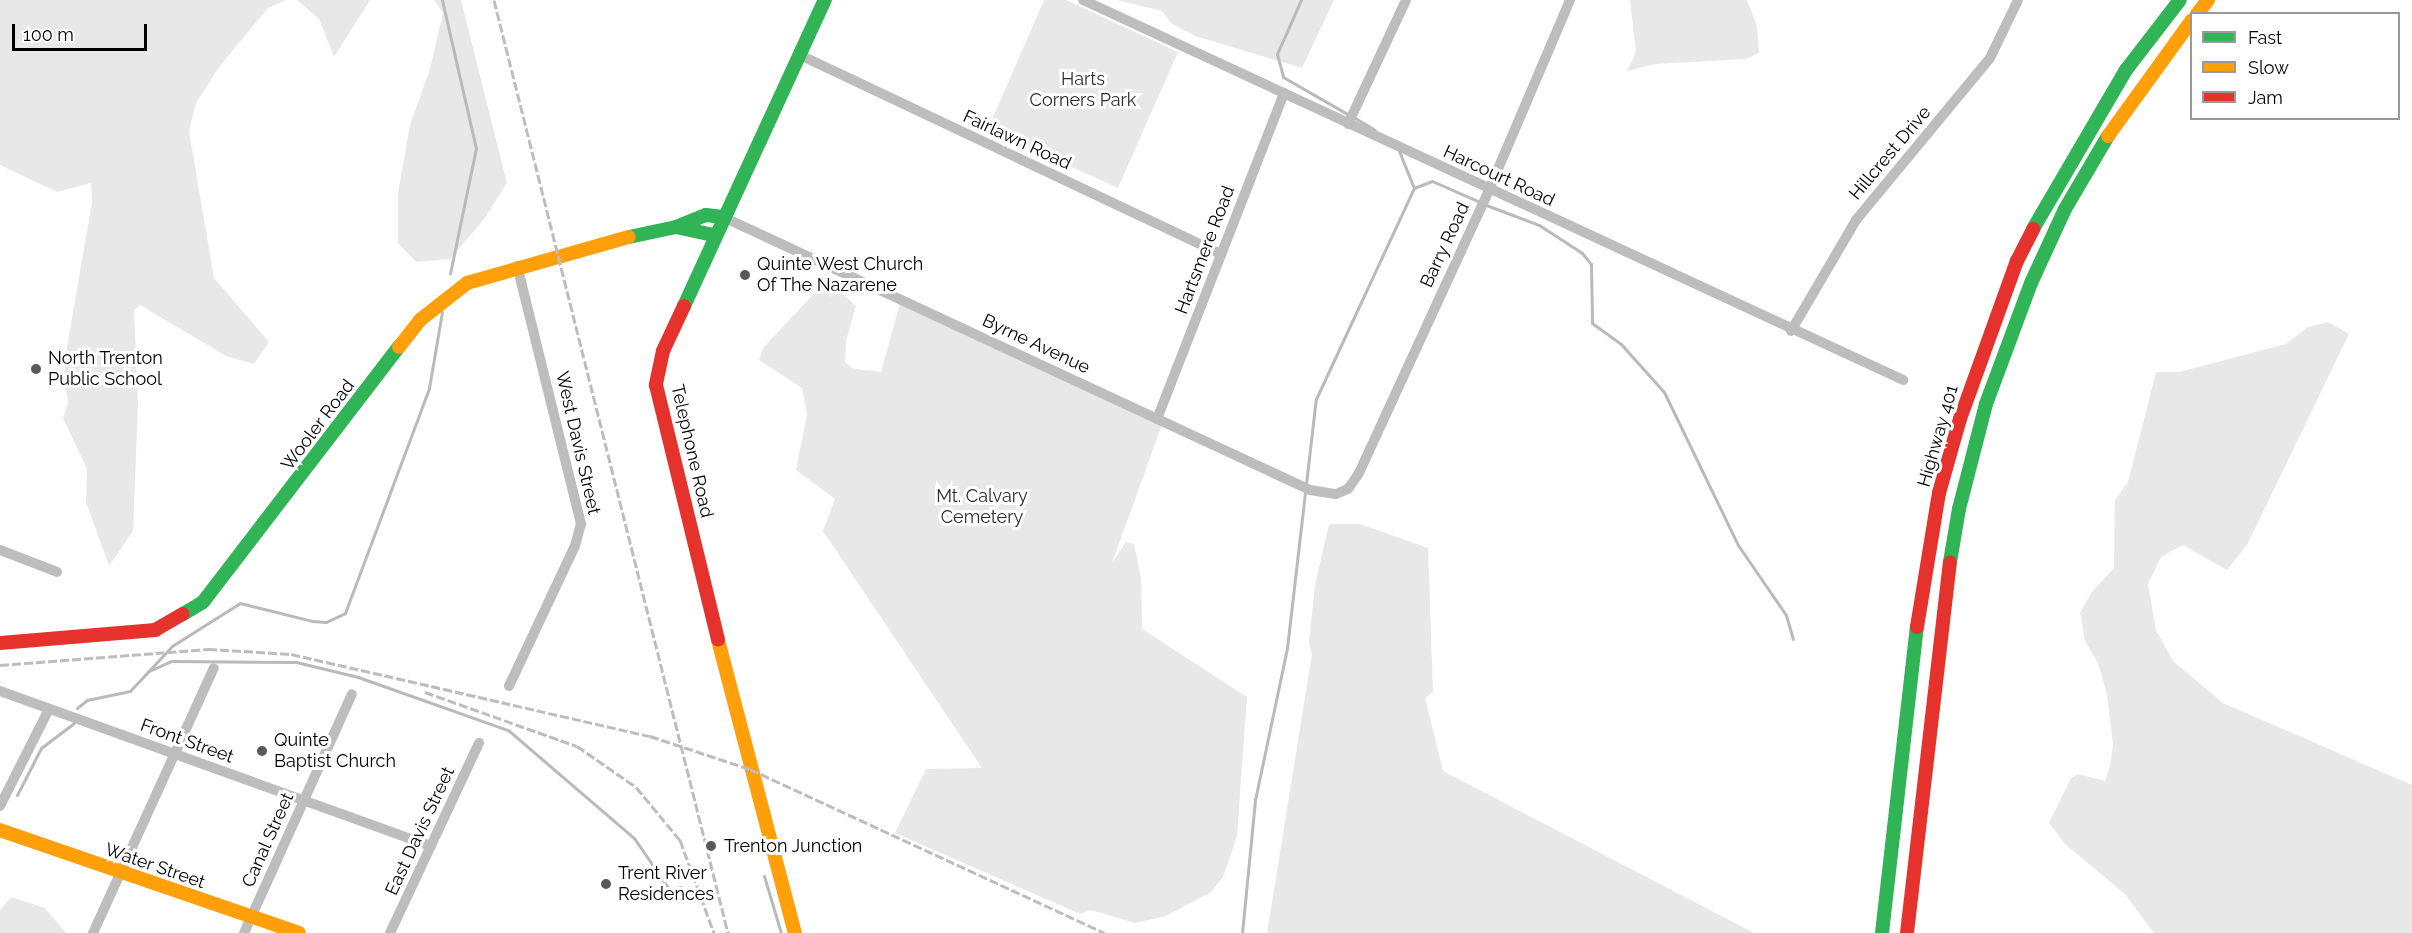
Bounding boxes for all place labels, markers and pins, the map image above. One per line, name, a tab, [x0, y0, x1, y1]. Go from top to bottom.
place label: Quinte West Church Of The Nazarene	[757, 254, 924, 296]
marker: Quinte West Church Of The Nazarene	[738, 268, 752, 282]
place label: North Trenton Public School	[48, 348, 163, 391]
marker: North Trenton Public School	[29, 362, 43, 376]
place label: Quinte Baptist Church	[274, 730, 396, 772]
marker: Quinte Baptist Church	[255, 744, 269, 758]
place label: Trenton Junction	[724, 835, 863, 857]
marker: Trenton Junction	[702, 837, 720, 855]
place label: Trent River Residences	[618, 863, 714, 906]
marker: Trent River Residences	[599, 877, 613, 891]

